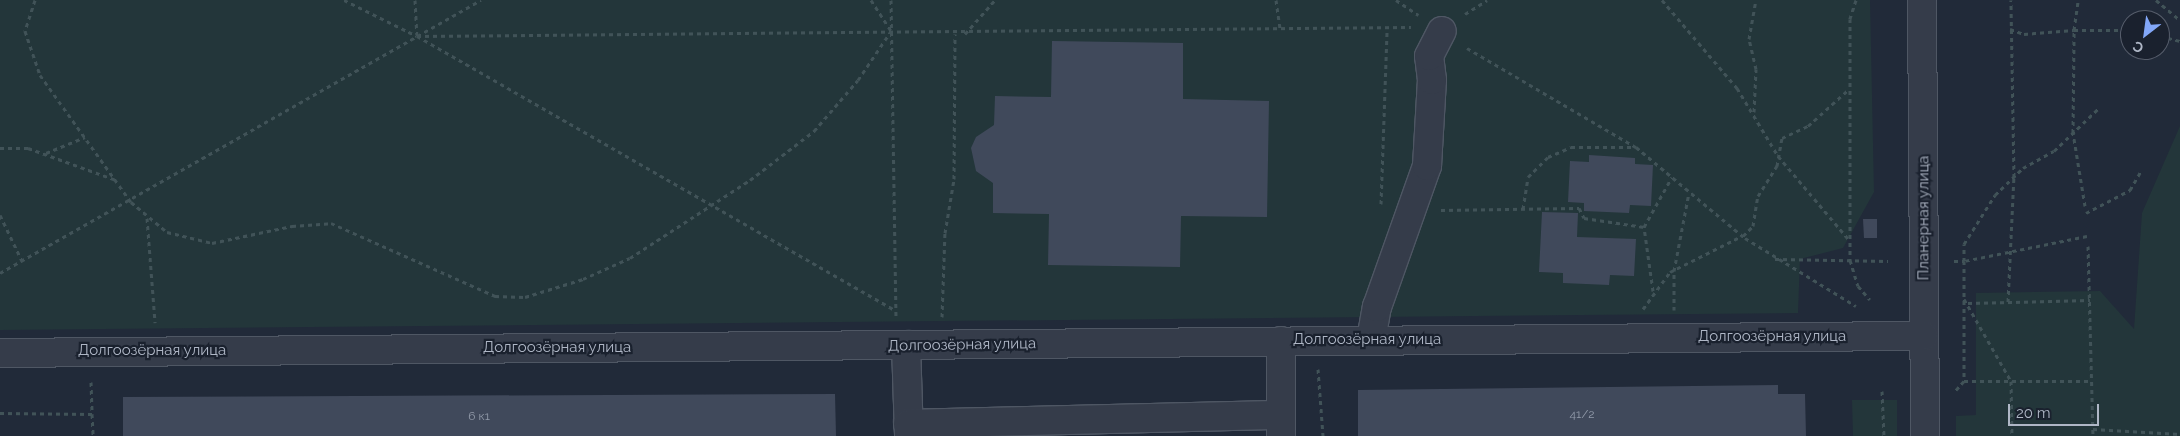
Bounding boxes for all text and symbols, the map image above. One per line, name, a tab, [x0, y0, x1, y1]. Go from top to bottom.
north arrow	[2120, 10, 2170, 60]
text: С	[2130, 38, 2146, 56]
street label: Планерная улица	[1915, 155, 1933, 281]
street label: Долгоозёрная улица	[1698, 328, 1846, 346]
street label: Долгоозёрная улица	[1293, 331, 1441, 349]
street label: Долгоозёрная улица	[888, 335, 1036, 355]
street label: Долгоозёрная улица	[483, 339, 631, 357]
street label: Долгоозёрная улица	[78, 342, 226, 360]
scale bar	[2010, 394, 2101, 426]
text: 20 m	[2016, 404, 2051, 422]
house number: 41/2	[1570, 408, 1594, 422]
house number: 6 к1	[468, 410, 490, 424]

